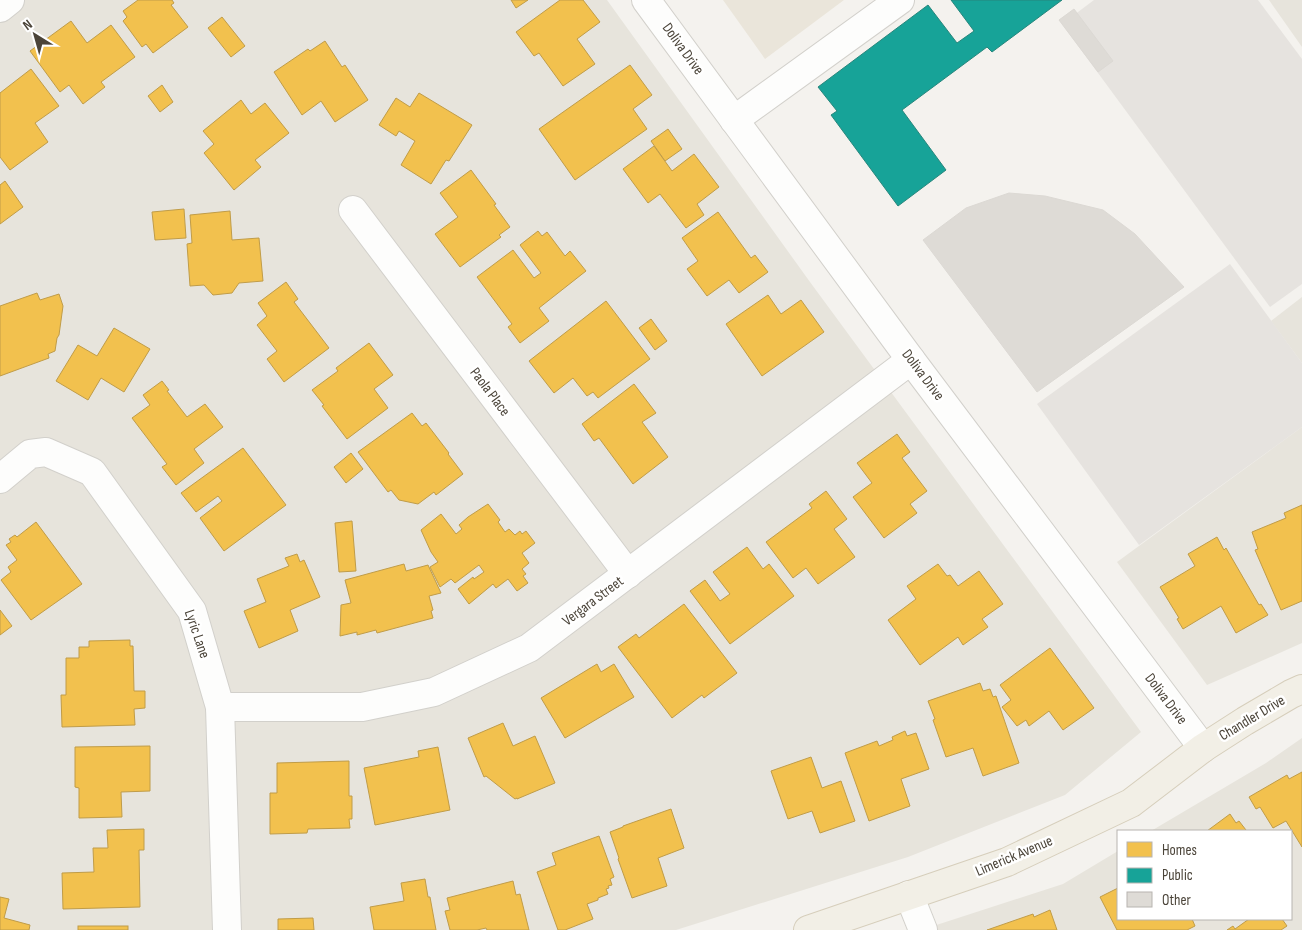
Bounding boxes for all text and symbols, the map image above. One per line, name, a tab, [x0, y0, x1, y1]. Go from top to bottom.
north arrow	[10, 10, 60, 60]
text: N	[19, 16, 36, 34]
street label: Doliva Drive	[658, 19, 708, 79]
street label: Doliva Drive	[898, 346, 948, 404]
street label: Paola Place	[466, 364, 514, 420]
street label: Vergara Street	[559, 572, 628, 630]
street label: Lyric Lane	[180, 607, 214, 661]
street label: Doliva Drive	[1141, 670, 1191, 728]
street label: Chandler Drive	[1215, 691, 1289, 745]
legend	[1117, 830, 1292, 920]
street label: Limerick Avenue	[973, 831, 1055, 881]
text: Homes	[1162, 841, 1197, 860]
text: Public	[1162, 866, 1193, 885]
text: Other	[1162, 891, 1191, 910]

